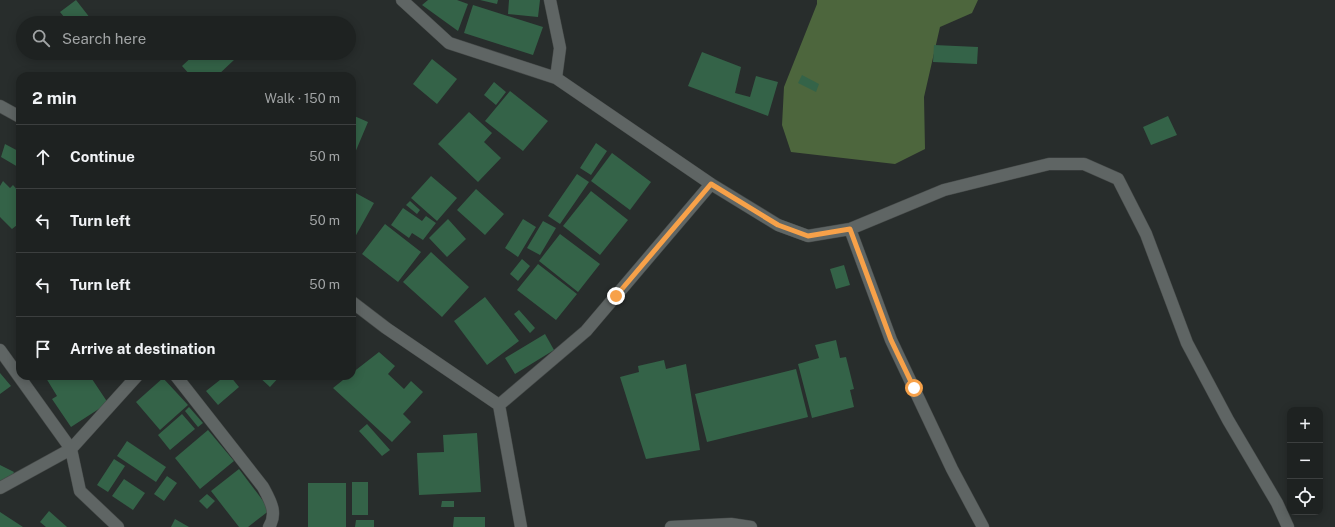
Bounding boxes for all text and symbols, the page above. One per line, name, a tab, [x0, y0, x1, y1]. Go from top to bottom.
search box	[16, 16, 356, 60]
icon: search	[30, 27, 52, 49]
text: Search here	[62, 30, 146, 47]
text: 2 min	[32, 88, 77, 108]
text: Walk · 150 m	[265, 91, 340, 106]
icon: ahead	[32, 146, 54, 168]
text: Continue	[70, 148, 135, 165]
text: 50 m	[309, 149, 340, 164]
icon: left	[32, 210, 54, 232]
text: Turn left	[70, 212, 131, 229]
text: 50 m	[309, 213, 340, 228]
icon: left	[32, 274, 54, 296]
text: Turn left	[70, 276, 131, 293]
text: 50 m	[309, 277, 340, 292]
route end	[607, 287, 625, 305]
icon: arrive	[32, 338, 54, 360]
text: Arrive at destination	[70, 340, 215, 357]
route start	[905, 379, 923, 397]
map controls	[1287, 407, 1323, 515]
button: +	[1287, 407, 1323, 443]
button: −	[1287, 443, 1323, 479]
button: locate	[1287, 479, 1323, 515]

